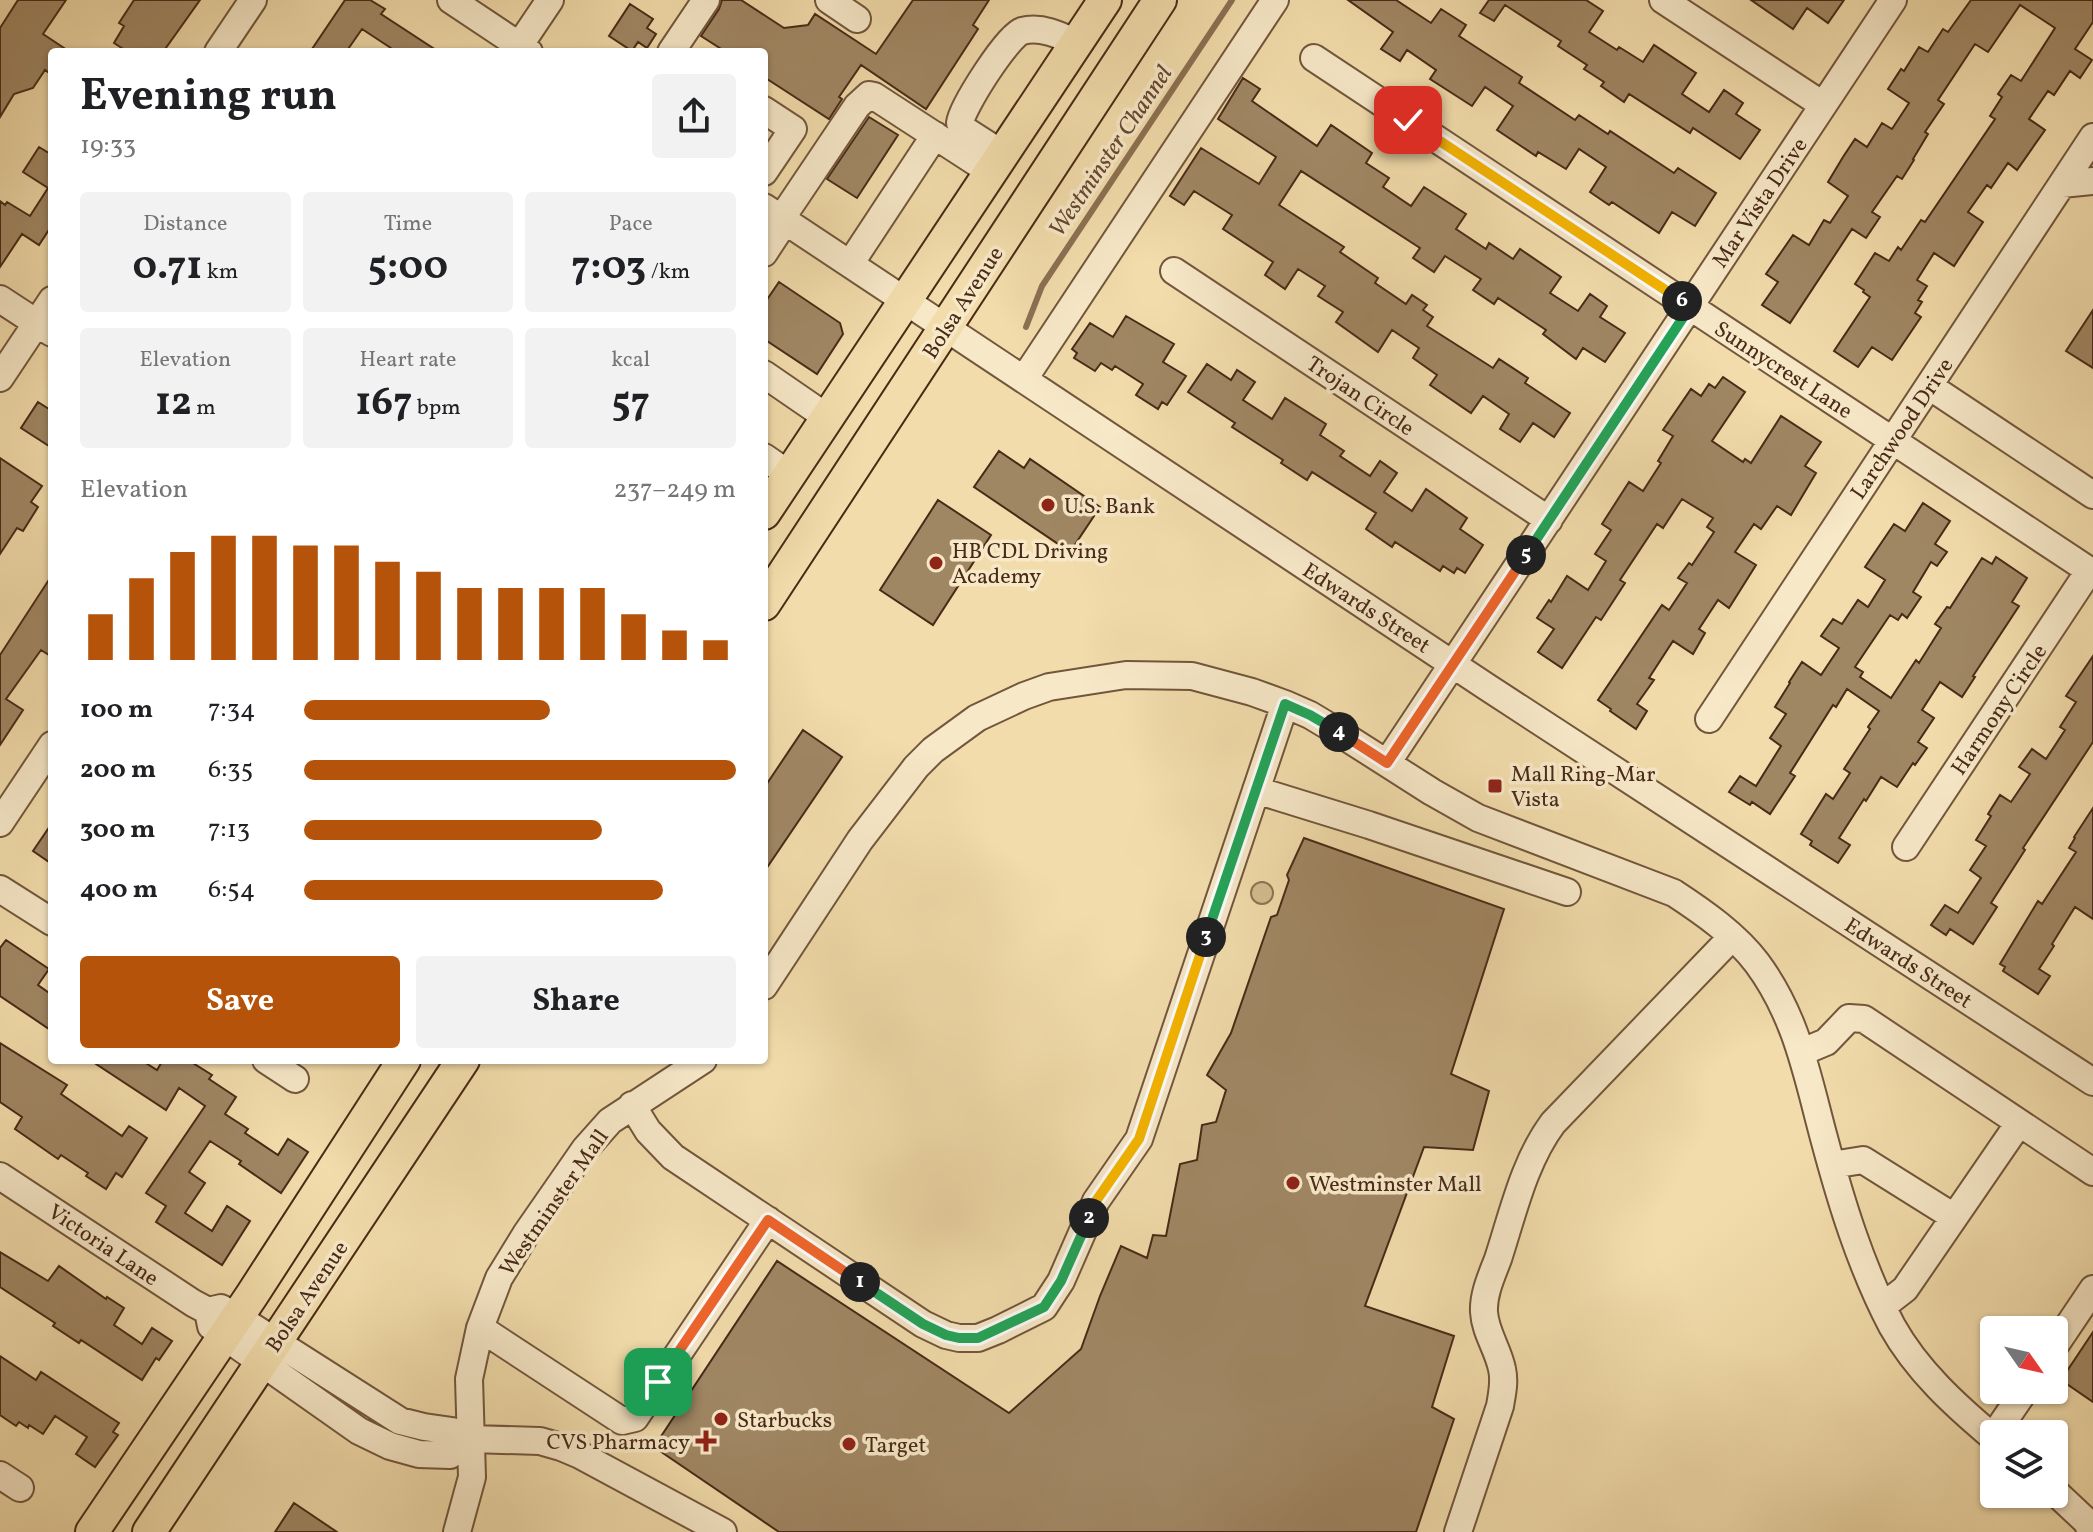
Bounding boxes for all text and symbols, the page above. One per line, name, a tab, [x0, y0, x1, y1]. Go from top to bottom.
water label: Westminster Channel	[1042, 60, 1182, 245]
text: Evening run	[80, 67, 337, 128]
button: share	[652, 74, 736, 158]
pin	[1374, 86, 1442, 154]
icon: check	[1386, 98, 1430, 142]
text: 19:33	[80, 128, 136, 164]
street label: Mar Vista Drive	[1706, 132, 1816, 275]
text: Distance	[143, 209, 227, 240]
text: Time	[384, 209, 432, 240]
text: Pace	[609, 209, 653, 240]
text: 0.71	[132, 240, 202, 296]
text: 5:00	[368, 240, 448, 296]
text: 7:03	[571, 240, 646, 296]
street label: Bolsa Avenue	[916, 241, 1012, 366]
text: km	[202, 257, 238, 288]
text: /km	[646, 257, 690, 288]
pin: 6	[1662, 281, 1702, 321]
text: 6	[1676, 285, 1688, 316]
street label: Sunnycrest Lane	[1707, 315, 1858, 428]
text: Elevation	[140, 345, 231, 376]
text: Heart rate	[359, 345, 457, 376]
text: kcal	[611, 345, 650, 376]
street label: Trojan Circle	[1299, 350, 1420, 445]
street label: Larchwood Drive	[1844, 352, 1962, 506]
text: 12	[155, 376, 192, 432]
text: 167	[355, 376, 412, 432]
text: 57	[611, 376, 650, 432]
text: m	[192, 393, 216, 424]
text: bpm	[412, 393, 461, 424]
text: Elevation	[80, 472, 188, 508]
text: 237–249 m	[614, 472, 736, 508]
place label: U.S. Bank	[1064, 492, 1155, 523]
marker: U.S. Bank	[1039, 496, 1057, 514]
pin: 5	[1506, 535, 1546, 575]
place label: HB CDL Driving Academy	[952, 537, 1108, 593]
text: 5	[1521, 539, 1531, 570]
marker: HB CDL Driving Academy	[927, 554, 945, 572]
street label: Edwards Street	[1296, 556, 1436, 662]
street label: Harmony Circle	[1945, 639, 2056, 782]
text: 100 m	[80, 692, 153, 728]
text: 7:34	[208, 692, 256, 728]
pin: 4	[1319, 712, 1359, 752]
text: 4	[1332, 716, 1346, 747]
text: 200 m	[80, 752, 156, 788]
text: 6:35	[208, 752, 253, 788]
place label: Mall Ring-Mar Vista	[1511, 760, 1655, 816]
marker: Mall Ring-Mar Vista	[1486, 777, 1504, 795]
text: 300 m	[80, 812, 156, 848]
text: 7:13	[208, 812, 250, 848]
text: 400 m	[80, 872, 158, 908]
text: 6:54	[208, 872, 255, 908]
street label: Edwards Street	[1838, 911, 1978, 1017]
pin: 3	[1186, 917, 1226, 957]
text: 3	[1200, 921, 1212, 952]
button: Save	[80, 956, 400, 1048]
button: Share	[416, 956, 736, 1048]
street label: Westminster Mall	[493, 1124, 617, 1283]
place label: Westminster Mall	[1309, 1170, 1482, 1201]
marker: Westminster Mall	[1284, 1174, 1302, 1192]
street label: Victoria Lane	[41, 1198, 164, 1295]
pin: 2	[1069, 1198, 1109, 1238]
text: 2	[1083, 1202, 1095, 1233]
street label: Bolsa Avenue	[259, 1235, 357, 1359]
pin: 1	[840, 1262, 880, 1302]
text: 1	[856, 1266, 864, 1297]
north arrow	[1980, 1316, 2068, 1404]
map controls	[1980, 1316, 2068, 1508]
pin	[624, 1348, 692, 1416]
icon: arrive	[636, 1360, 680, 1404]
place label: Starbucks	[737, 1406, 832, 1437]
marker: Starbucks	[712, 1410, 730, 1428]
button: layers	[1980, 1420, 2068, 1508]
place label: CVS Pharmacy	[546, 1428, 690, 1459]
place label: Target	[865, 1431, 926, 1462]
marker: CVS Pharmacy	[697, 1432, 715, 1450]
marker: Target	[840, 1435, 858, 1453]

